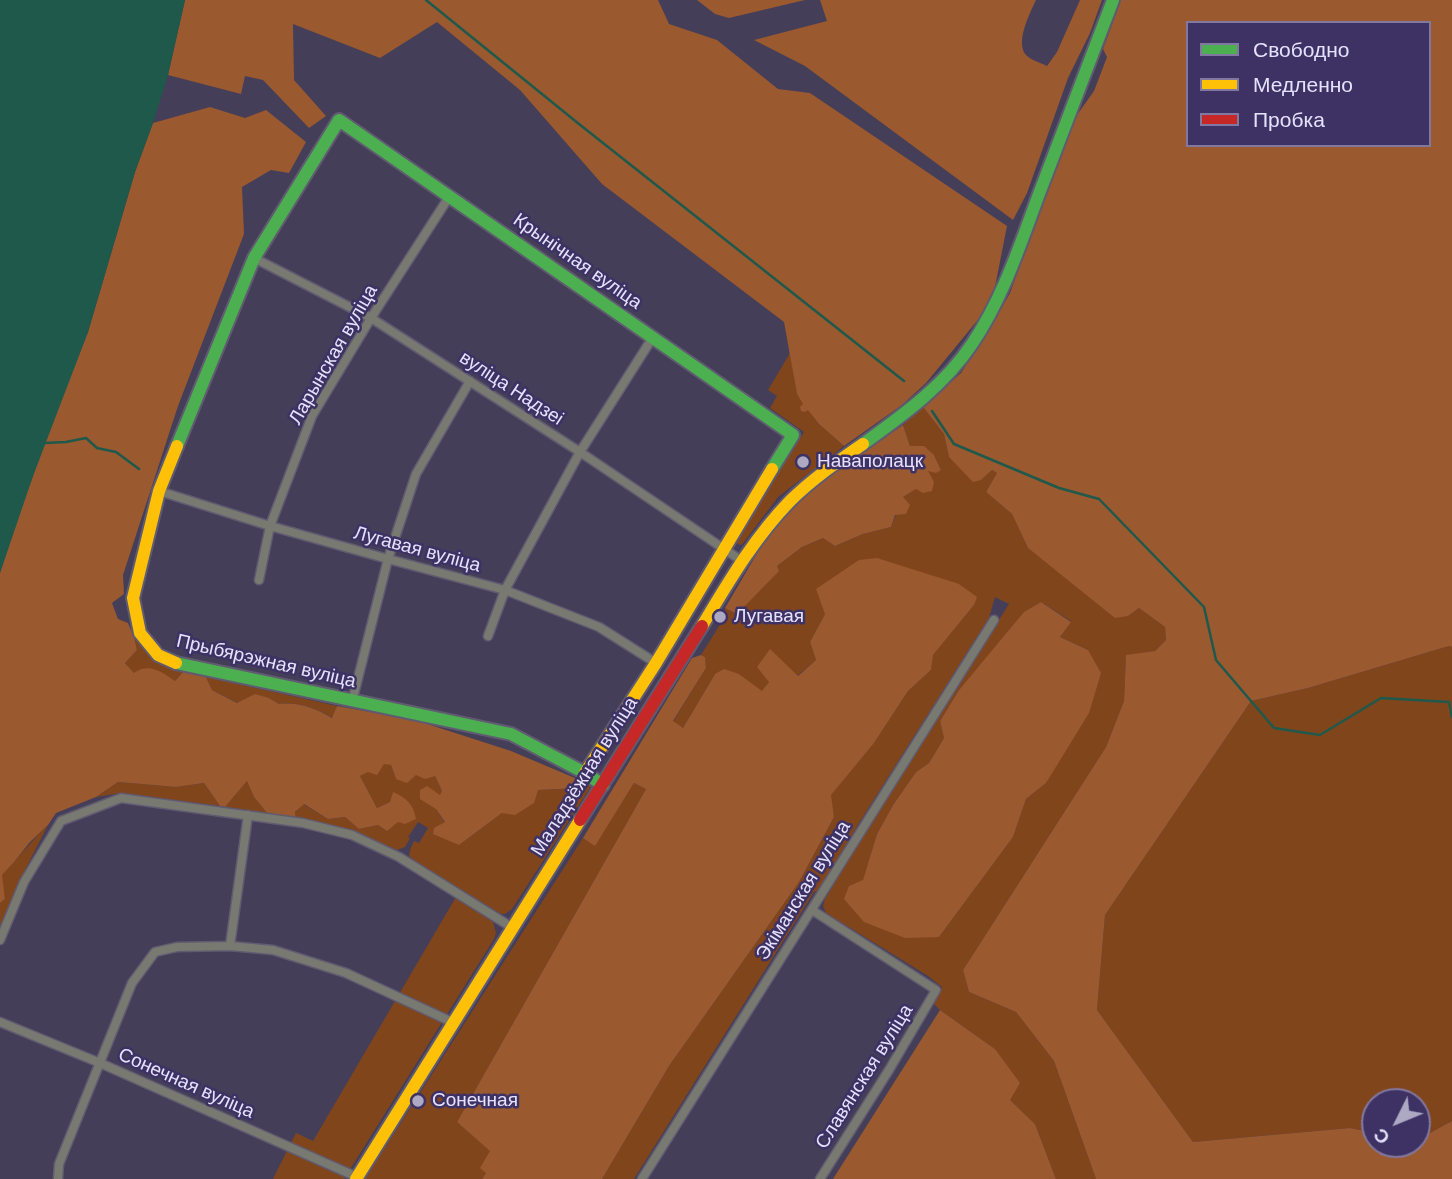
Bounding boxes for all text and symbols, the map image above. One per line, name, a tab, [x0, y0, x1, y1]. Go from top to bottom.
legend	[1186, 21, 1431, 147]
text: Свободно	[1253, 36, 1350, 64]
text: Медленно	[1253, 71, 1353, 99]
text: Пробка	[1253, 106, 1325, 134]
street label: Крынічная вуліца	[508, 209, 646, 315]
street label: Ларынская вуліца	[285, 281, 383, 429]
street label: вуліца Надзеі	[455, 347, 567, 431]
place label: Наваполацк	[817, 451, 923, 473]
marker: Наваполацк	[795, 454, 811, 470]
street label: Лугавая вуліца	[351, 522, 483, 578]
place label: Лугавая	[734, 606, 804, 628]
marker: Лугавая	[712, 609, 728, 625]
street label: Прыбярэжная вуліца	[174, 630, 358, 694]
street label: Маладзёжная вуліца	[527, 693, 643, 861]
street label: Экіманская вуліца	[752, 817, 856, 965]
street label: Славянская вуліца	[811, 1001, 919, 1153]
street label: Сонечная вуліца	[114, 1044, 258, 1124]
north arrow	[1361, 1088, 1431, 1158]
place label: Сонечная	[432, 1090, 518, 1112]
marker: Сонечная	[410, 1093, 426, 1109]
text: С	[1368, 1123, 1396, 1150]

